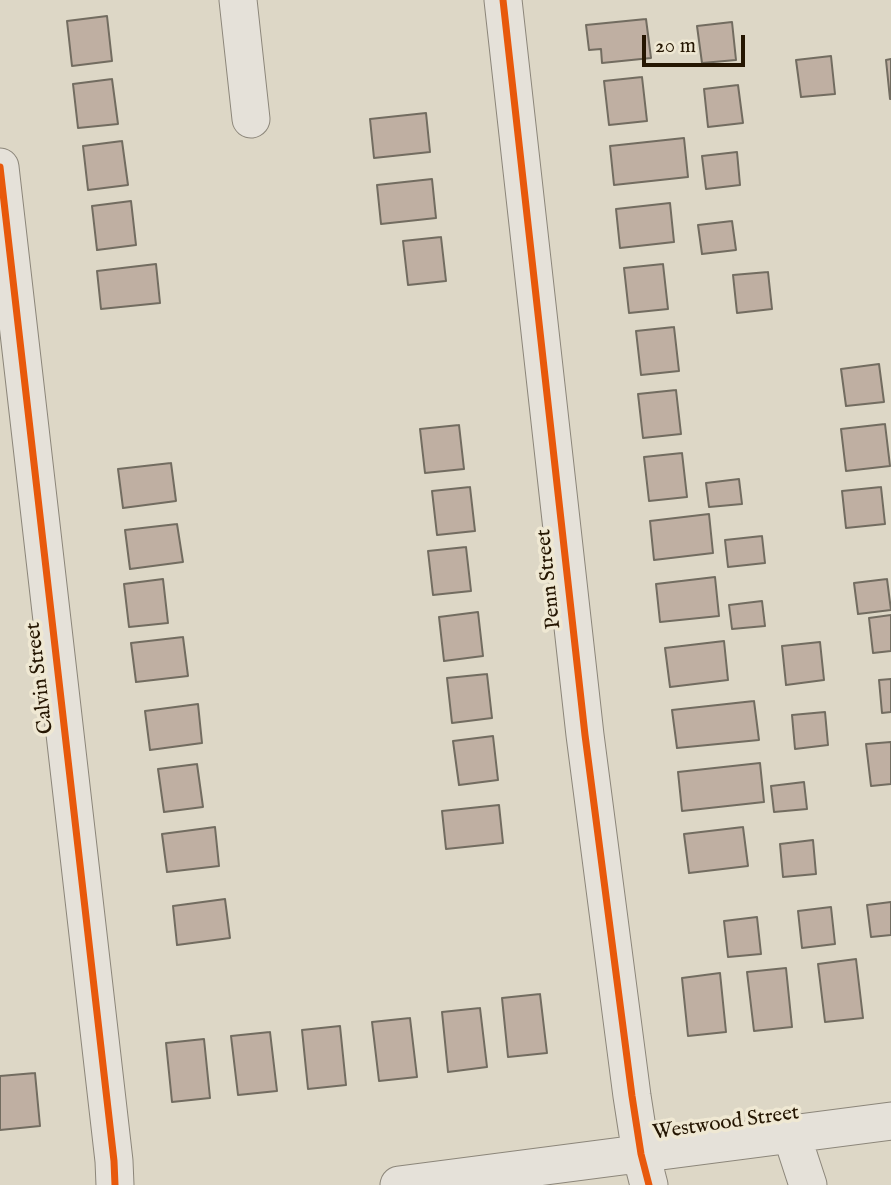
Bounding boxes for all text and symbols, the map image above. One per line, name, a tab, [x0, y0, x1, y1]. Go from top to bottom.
scale bar	[646, 21, 749, 65]
text: 20 m	[655, 33, 696, 60]
street label: Penn Street	[532, 528, 568, 630]
street label: Calvin Street	[22, 621, 60, 735]
street label: Westwood Street	[651, 1101, 801, 1147]

